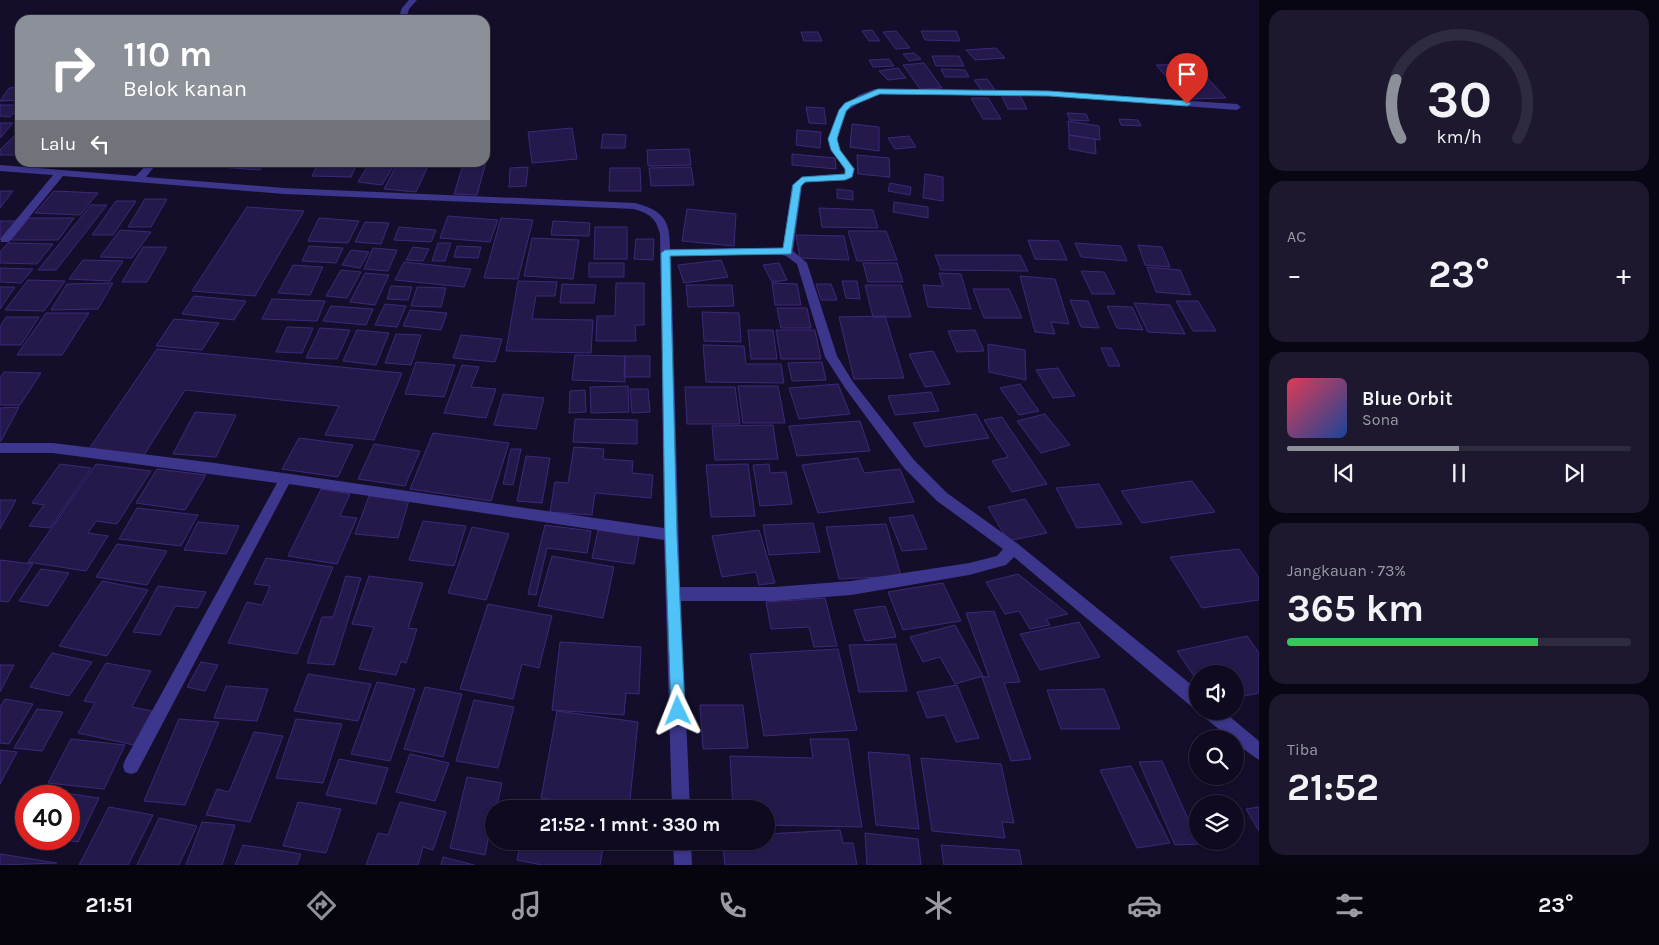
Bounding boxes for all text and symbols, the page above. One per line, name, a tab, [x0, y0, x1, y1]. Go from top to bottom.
text: 110 m	[123, 34, 212, 75]
icon: right	[40, 35, 105, 100]
pin	[1166, 53, 1208, 104]
icon: arrive	[1173, 60, 1201, 88]
text: 30	[1426, 69, 1492, 130]
text: Belok kanan	[123, 76, 247, 102]
text: km/h	[1436, 127, 1482, 148]
icon: left	[86, 130, 114, 158]
text: Lalu	[40, 133, 76, 155]
text: AC	[1287, 227, 1306, 246]
text: 23°	[1428, 252, 1490, 297]
text: −	[1287, 258, 1302, 291]
text: +	[1616, 258, 1631, 291]
text: Blue Orbit	[1362, 388, 1453, 410]
text: Sona	[1362, 410, 1399, 429]
icon: previous	[1330, 459, 1358, 487]
icon: pause	[1445, 459, 1473, 487]
icon: next	[1560, 459, 1588, 487]
text: Jangkauan · 73%	[1287, 561, 1406, 580]
text: 365 km	[1287, 586, 1424, 631]
map controls	[1189, 665, 1244, 850]
button: sound	[1189, 665, 1244, 720]
position arrow	[651, 684, 703, 736]
button: search	[1189, 730, 1244, 785]
text: Tiba	[1287, 740, 1318, 759]
text: 21:52	[1287, 765, 1379, 810]
speed limit sign: 40	[15, 785, 80, 850]
button: layers	[1189, 795, 1244, 850]
text: 21:52 · 1 mnt · 330 m	[540, 814, 720, 836]
icon: directions	[304, 888, 339, 923]
icon: music	[509, 888, 544, 923]
icon: phone	[715, 888, 750, 923]
icon: climate	[921, 888, 956, 923]
icon: car	[1127, 888, 1162, 923]
icon: filters	[1332, 888, 1367, 923]
text: 21:51	[85, 892, 133, 918]
text: 23°	[1538, 892, 1574, 918]

